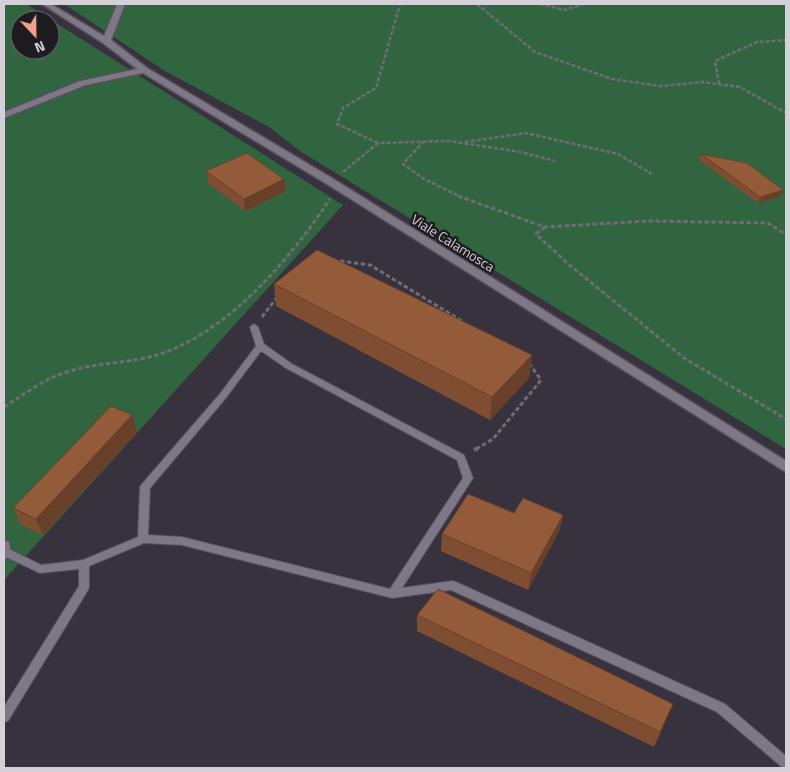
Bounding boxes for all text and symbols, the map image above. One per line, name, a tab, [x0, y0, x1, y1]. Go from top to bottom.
north arrow	[10, 10, 60, 60]
text: N	[32, 36, 48, 59]
street label: Viale Calamosca	[407, 208, 499, 277]

